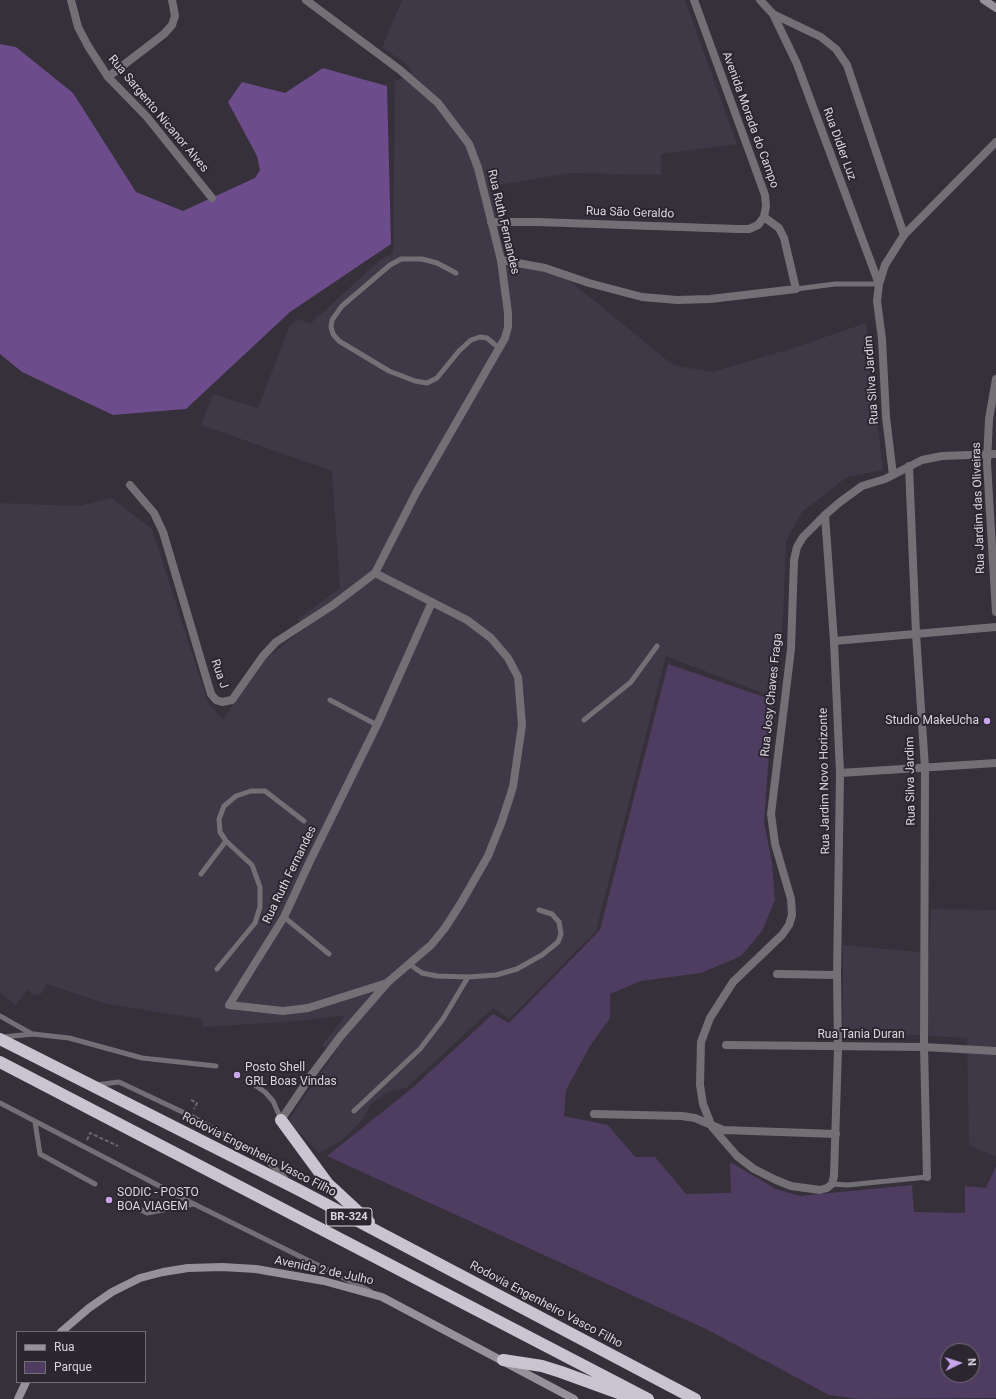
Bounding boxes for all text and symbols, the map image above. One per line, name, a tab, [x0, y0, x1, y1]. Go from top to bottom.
street label: Avenida Morada do Campo	[719, 50, 781, 190]
street label: Rua Sargento Nicanor Alves	[105, 53, 211, 175]
street label: Rua Didler Luz	[819, 106, 859, 182]
street label: Rua Ruth Fernandes	[484, 168, 522, 276]
street label: Rua São Geraldo	[586, 204, 674, 222]
street label: Rua Silva Jardim	[862, 335, 882, 425]
street label: Rua Jardim das Oliveiras	[970, 442, 988, 574]
street label: Rua Josy Chaves Fraga	[758, 633, 786, 757]
street label: Rua J	[207, 657, 231, 691]
street label: Rua Jardim Novo Horizonte	[817, 708, 833, 854]
place label: Studio MakeUcha	[885, 714, 979, 728]
marker: Studio MakeUcha	[982, 716, 992, 726]
street label: Rua Silva Jardim	[903, 736, 919, 826]
street label: Rua Ruth Fernandes	[260, 824, 320, 926]
street label: Rua Tania Duran	[817, 1028, 905, 1042]
place label: Posto Shell GRL Boas Vindas	[245, 1061, 337, 1089]
marker: Posto Shell GRL Boas Vindas	[232, 1070, 242, 1080]
street label: Rodovia Engenheiro Vasco Filho	[180, 1110, 338, 1200]
place label: SODIC - POSTO BOA VIAGEM	[117, 1186, 199, 1214]
marker: SODIC - POSTO BOA VIAGEM	[104, 1195, 114, 1205]
road number: BR-324	[326, 1208, 372, 1226]
street label: Avenida 2 de Julho	[273, 1253, 375, 1289]
street label: Rodovia Engenheiro Vasco Filho	[467, 1259, 625, 1351]
legend	[16, 1331, 146, 1383]
text: Rua	[54, 1340, 75, 1354]
north arrow	[940, 1343, 980, 1383]
text: N	[965, 1358, 978, 1367]
text: Parque	[54, 1360, 92, 1374]

